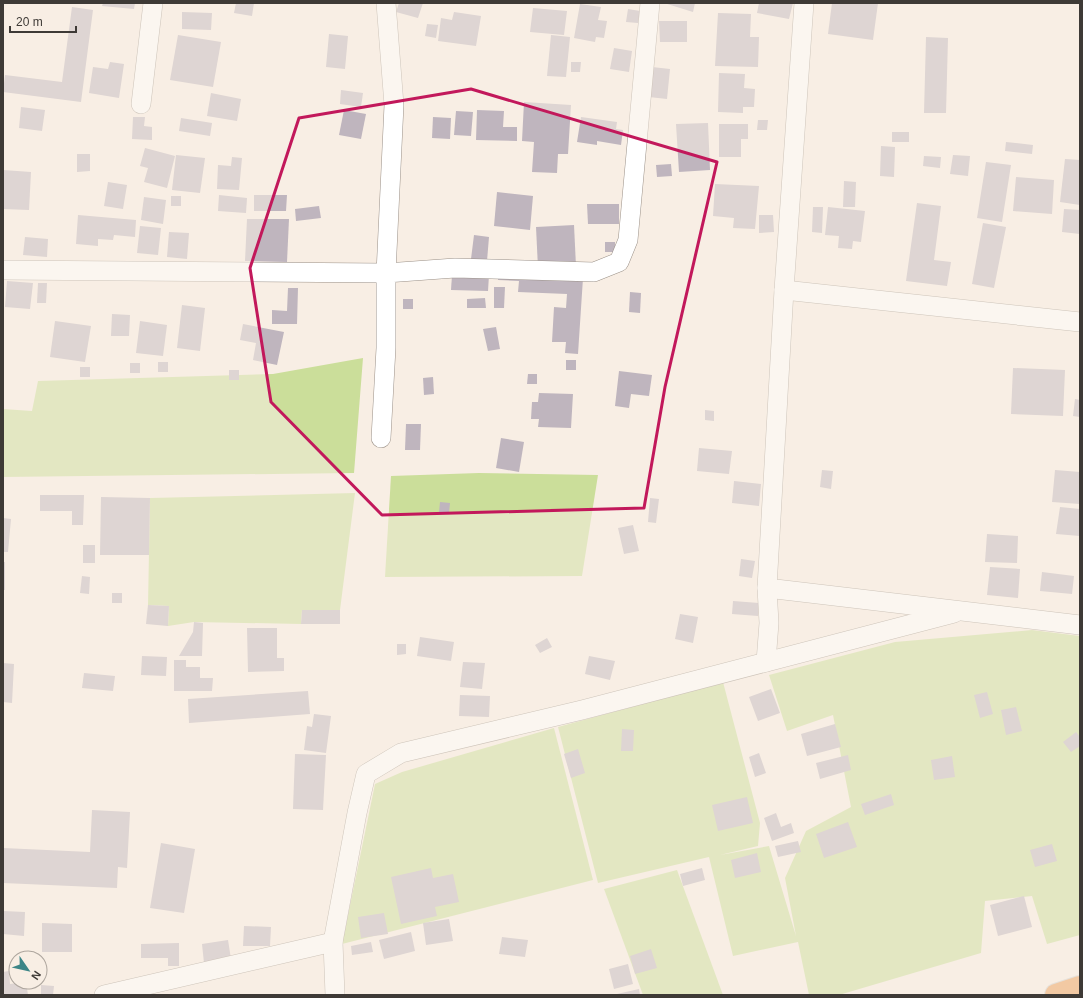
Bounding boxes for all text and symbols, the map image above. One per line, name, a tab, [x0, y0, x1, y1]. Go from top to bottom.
scale bar	[10, 8, 76, 34]
text: 20 m	[16, 15, 43, 29]
north arrow	[8, 950, 48, 990]
text: N	[29, 969, 43, 982]

